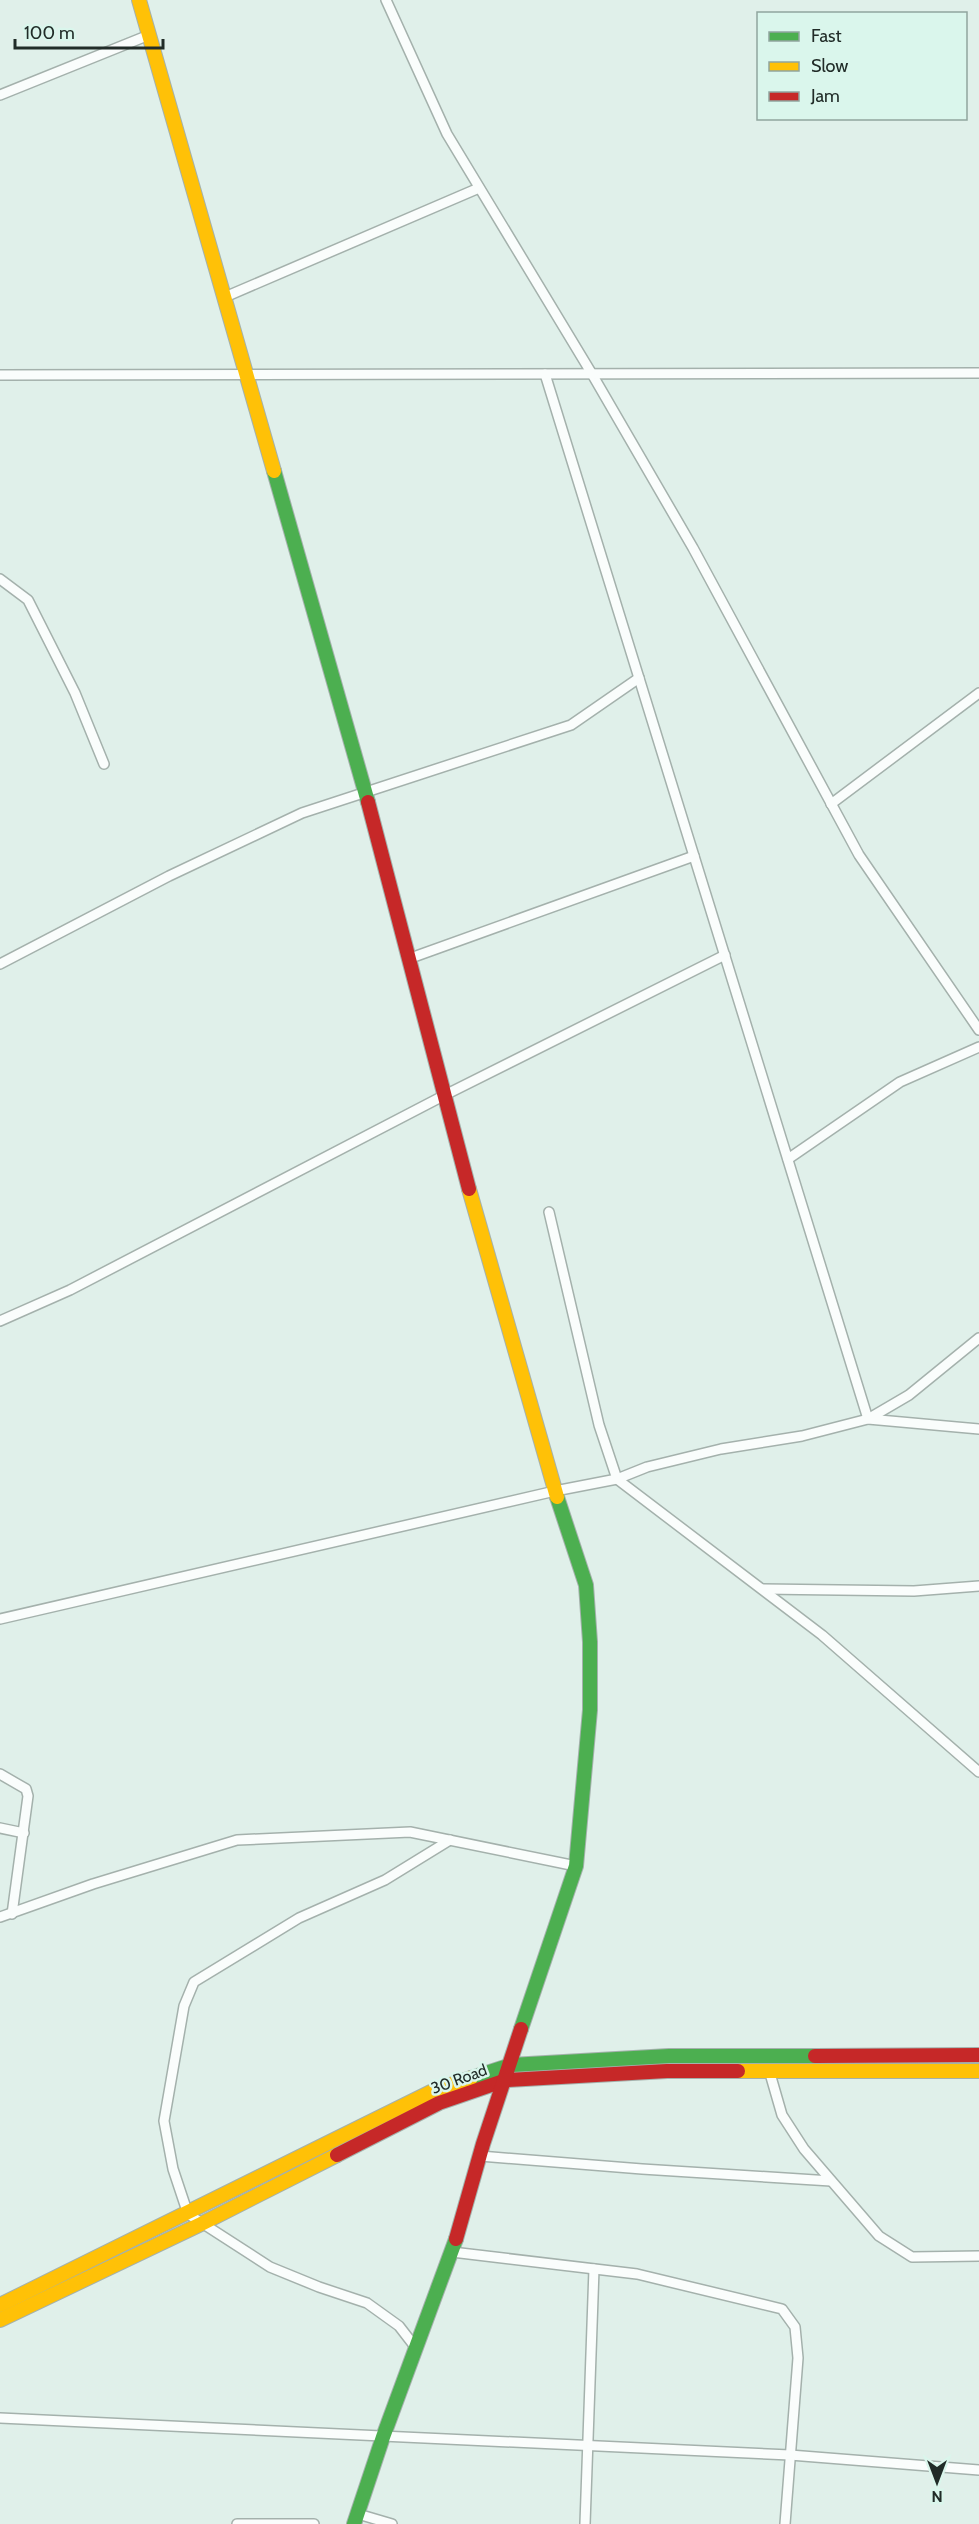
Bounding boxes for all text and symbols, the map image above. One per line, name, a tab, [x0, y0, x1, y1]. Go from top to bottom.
scale bar	[15, 12, 164, 50]
legend	[757, 12, 967, 120]
text: 100 m	[24, 22, 75, 44]
text: Fast	[811, 25, 842, 47]
text: Slow	[811, 55, 848, 77]
text: Jam	[810, 85, 840, 107]
street label: 30 Road	[428, 2060, 490, 2098]
north arrow	[907, 2452, 967, 2512]
text: N	[931, 2487, 943, 2506]

